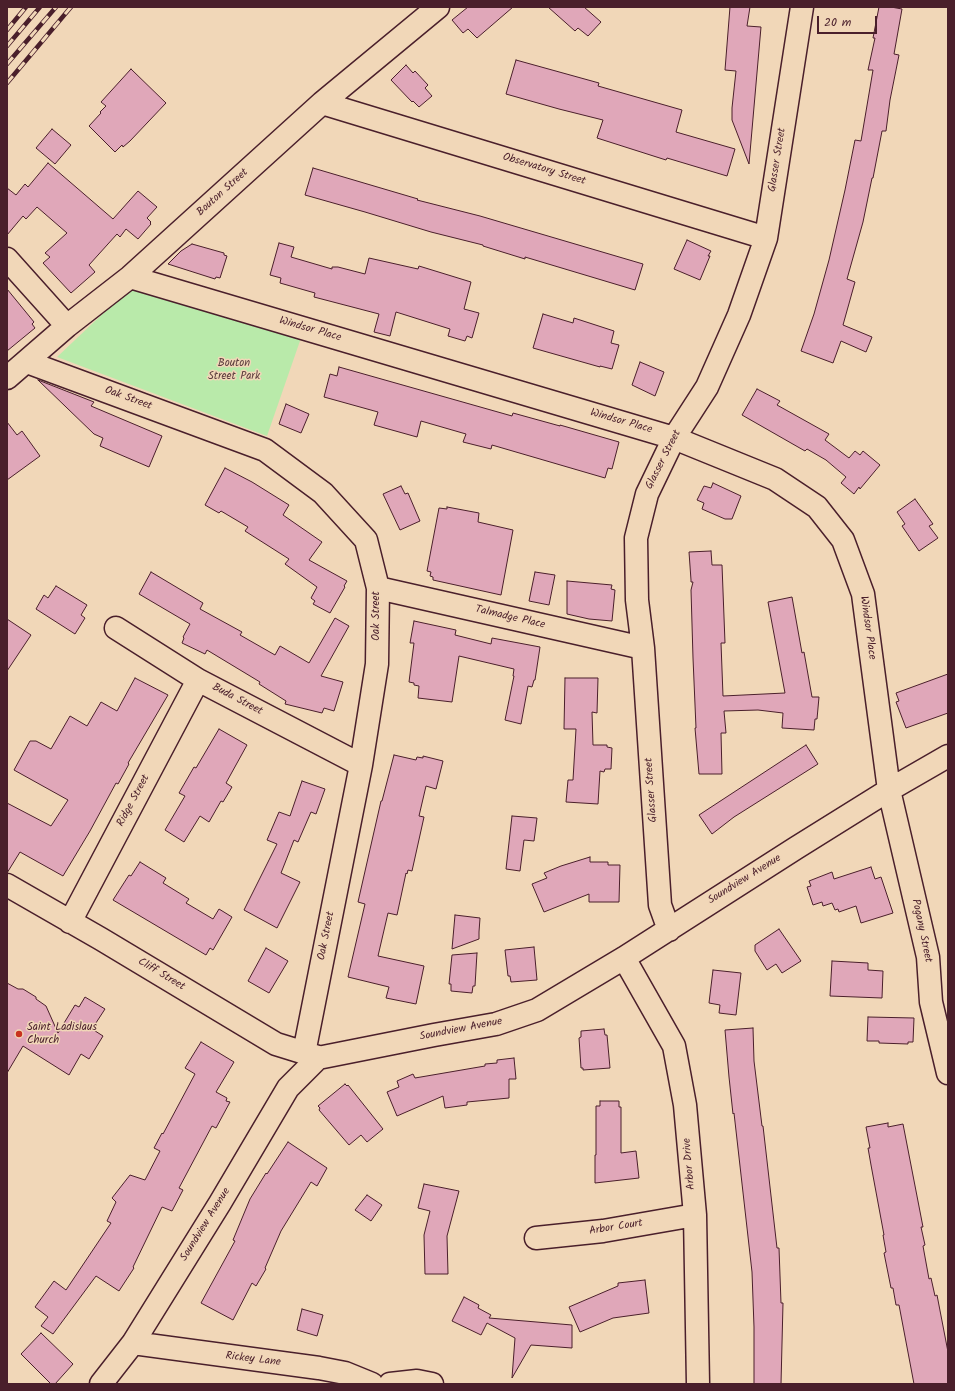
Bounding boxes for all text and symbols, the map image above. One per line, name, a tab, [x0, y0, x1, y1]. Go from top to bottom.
scale bar	[819, 8, 879, 34]
text: 20 m	[824, 13, 851, 32]
street label: Glasser Street	[766, 127, 790, 193]
street label: Observatory Street	[501, 151, 587, 189]
street label: Bouton Street	[195, 166, 251, 220]
street label: Windsor Place	[277, 315, 343, 345]
park label: Bouton Street Park	[208, 357, 260, 383]
street label: Oak Street	[103, 384, 153, 414]
street label: Windsor Place	[588, 407, 654, 437]
street label: Glasser Street	[643, 428, 685, 492]
street label: Oak Street	[370, 591, 384, 641]
street label: Windsor Place	[856, 595, 878, 661]
street label: Talmadge Place	[474, 604, 546, 632]
street label: Buda Street	[210, 681, 264, 719]
street label: Glasser Street	[643, 757, 661, 823]
street label: Ridge Street	[115, 773, 153, 829]
street label: Soundview Avenue	[706, 852, 784, 908]
street label: Pogany Street	[908, 898, 934, 964]
street label: Oak Street	[316, 911, 338, 961]
street label: Cliff Street	[135, 956, 187, 994]
street label: Soundview Avenue	[419, 1016, 503, 1044]
place label: Saint Ladislaus Church	[27, 1021, 97, 1047]
marker: Saint Ladislaus Church	[14, 1029, 24, 1039]
street label: Arbor Drive	[681, 1137, 699, 1191]
street label: Soundview Avenue	[178, 1186, 234, 1264]
street label: Arbor Court	[588, 1217, 644, 1239]
street label: Rickey Lane	[225, 1350, 281, 1370]

